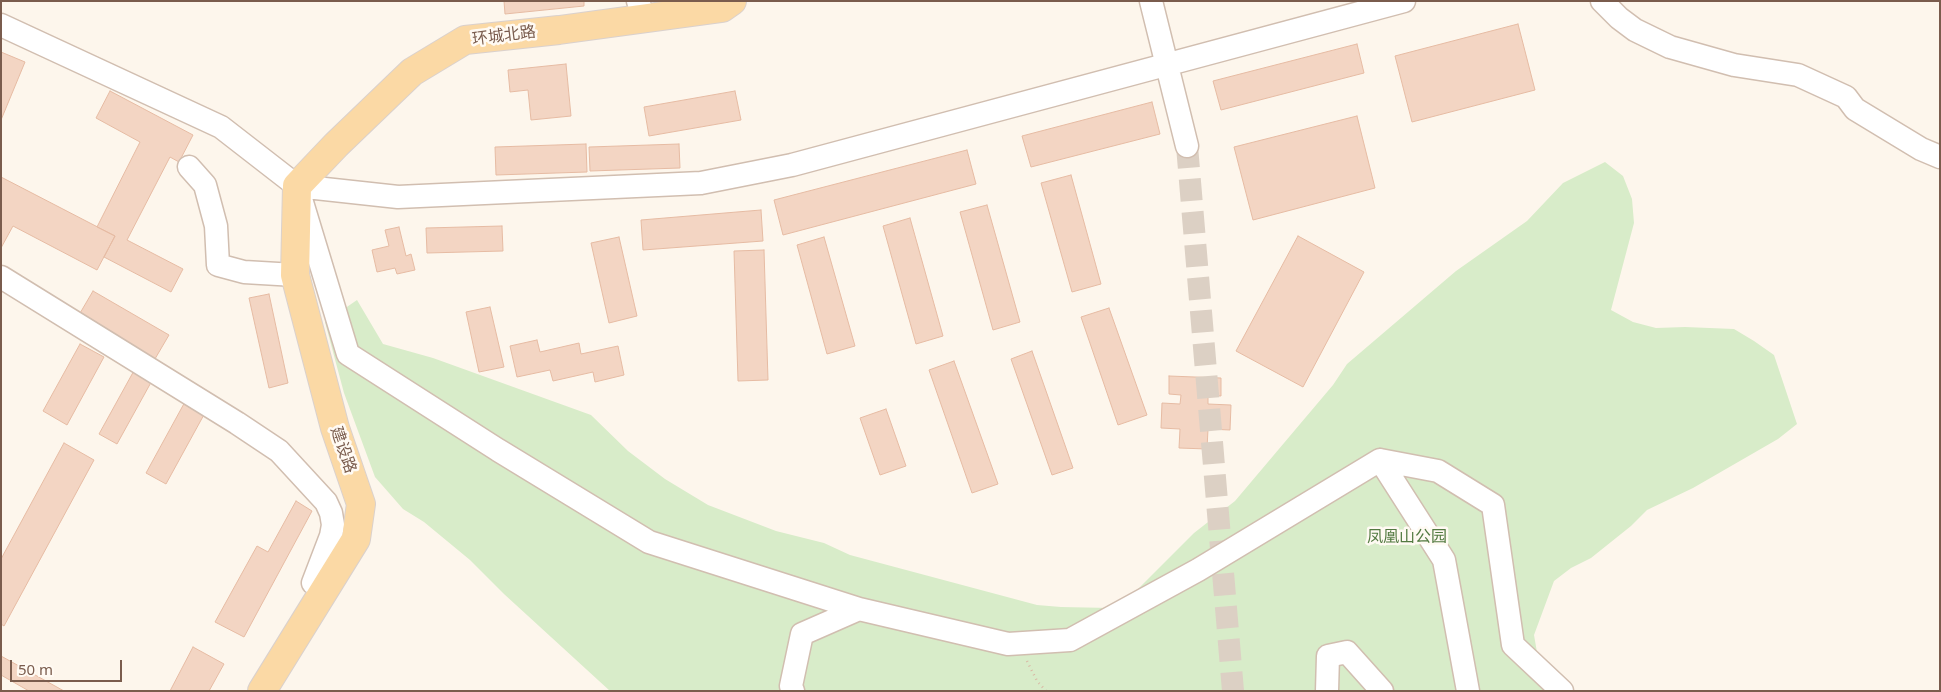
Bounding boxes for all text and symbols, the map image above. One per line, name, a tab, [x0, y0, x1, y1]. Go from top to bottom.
street label: 环城北路	[471, 23, 537, 49]
street label: 建设路	[326, 424, 360, 476]
park label: 凤凰山公园	[1367, 527, 1447, 547]
scale bar	[12, 650, 125, 682]
text: 50 m	[18, 659, 53, 679]

